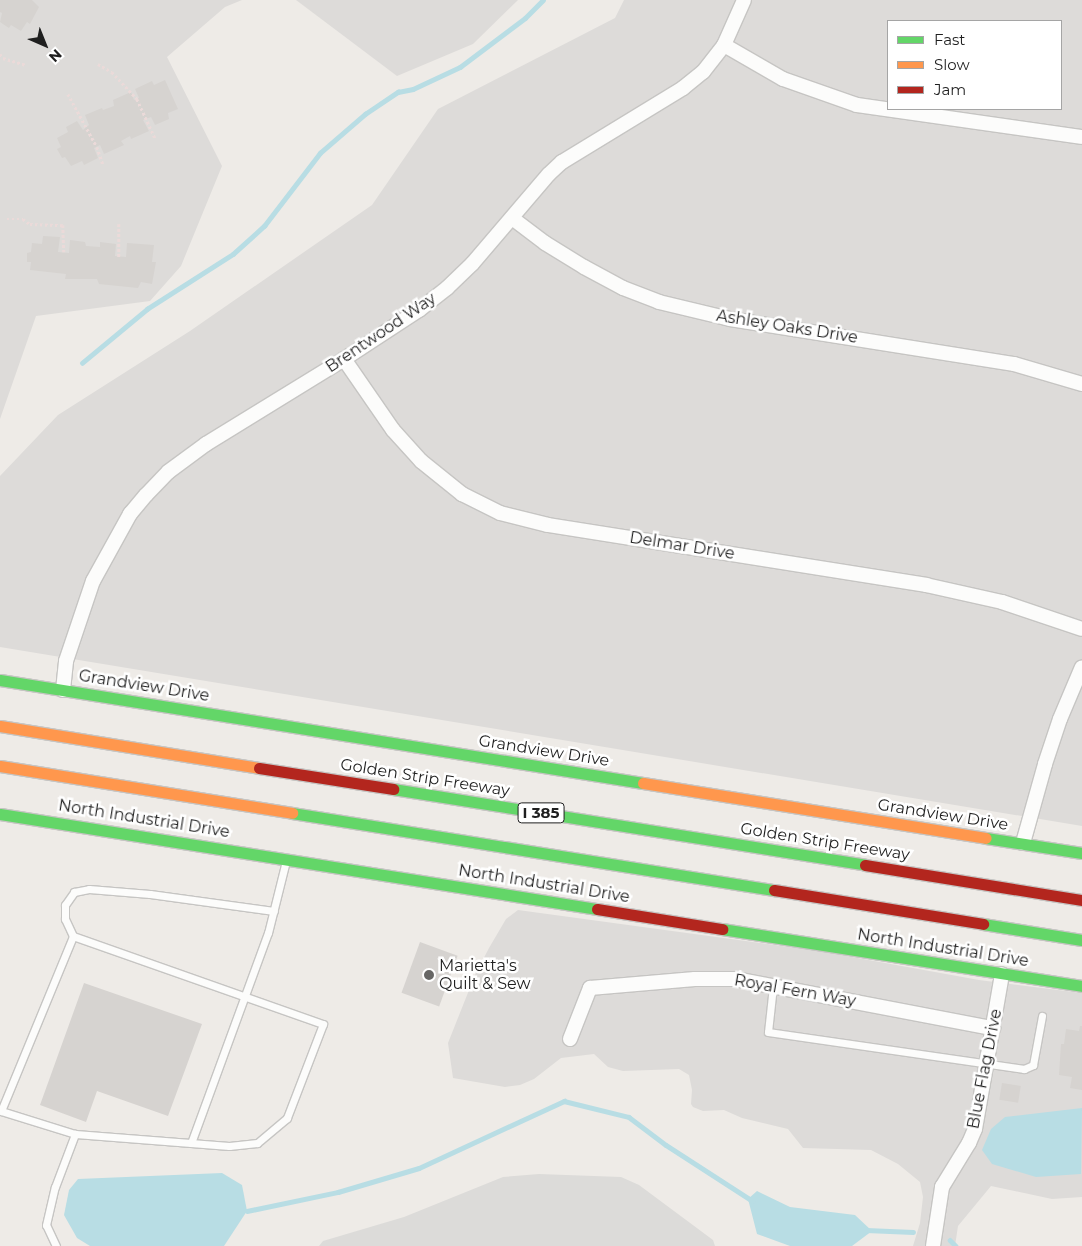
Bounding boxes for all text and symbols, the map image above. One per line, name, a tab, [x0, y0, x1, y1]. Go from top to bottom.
north arrow	[20, 20, 70, 70]
legend	[887, 20, 1062, 110]
text: Fast	[934, 30, 965, 49]
text: N	[45, 45, 66, 66]
text: Slow	[934, 55, 970, 74]
text: Jam	[934, 80, 966, 99]
street label: Brentwood Way	[322, 289, 440, 377]
street label: Ashley Oaks Drive	[715, 306, 859, 348]
street label: Delmar Drive	[628, 528, 736, 564]
street label: Grandview Drive	[77, 666, 211, 706]
street label: Grandview Drive	[477, 731, 611, 771]
street label: Golden Strip Freeway	[339, 755, 511, 801]
street label: Grandview Drive	[876, 795, 1010, 835]
street label: North Industrial Drive	[57, 796, 231, 842]
road number: I 385	[517, 800, 565, 826]
street label: Golden Strip Freeway	[739, 819, 911, 865]
street label: North Industrial Drive	[457, 861, 631, 907]
street label: North Industrial Drive	[856, 925, 1030, 971]
place label: Marietta's Quilt & Sew	[439, 956, 531, 994]
marker: Marietta's Quilt & Sew	[423, 969, 435, 981]
street label: Royal Fern Way	[733, 971, 857, 1011]
street label: Blue Flag Drive	[964, 1007, 1006, 1131]

